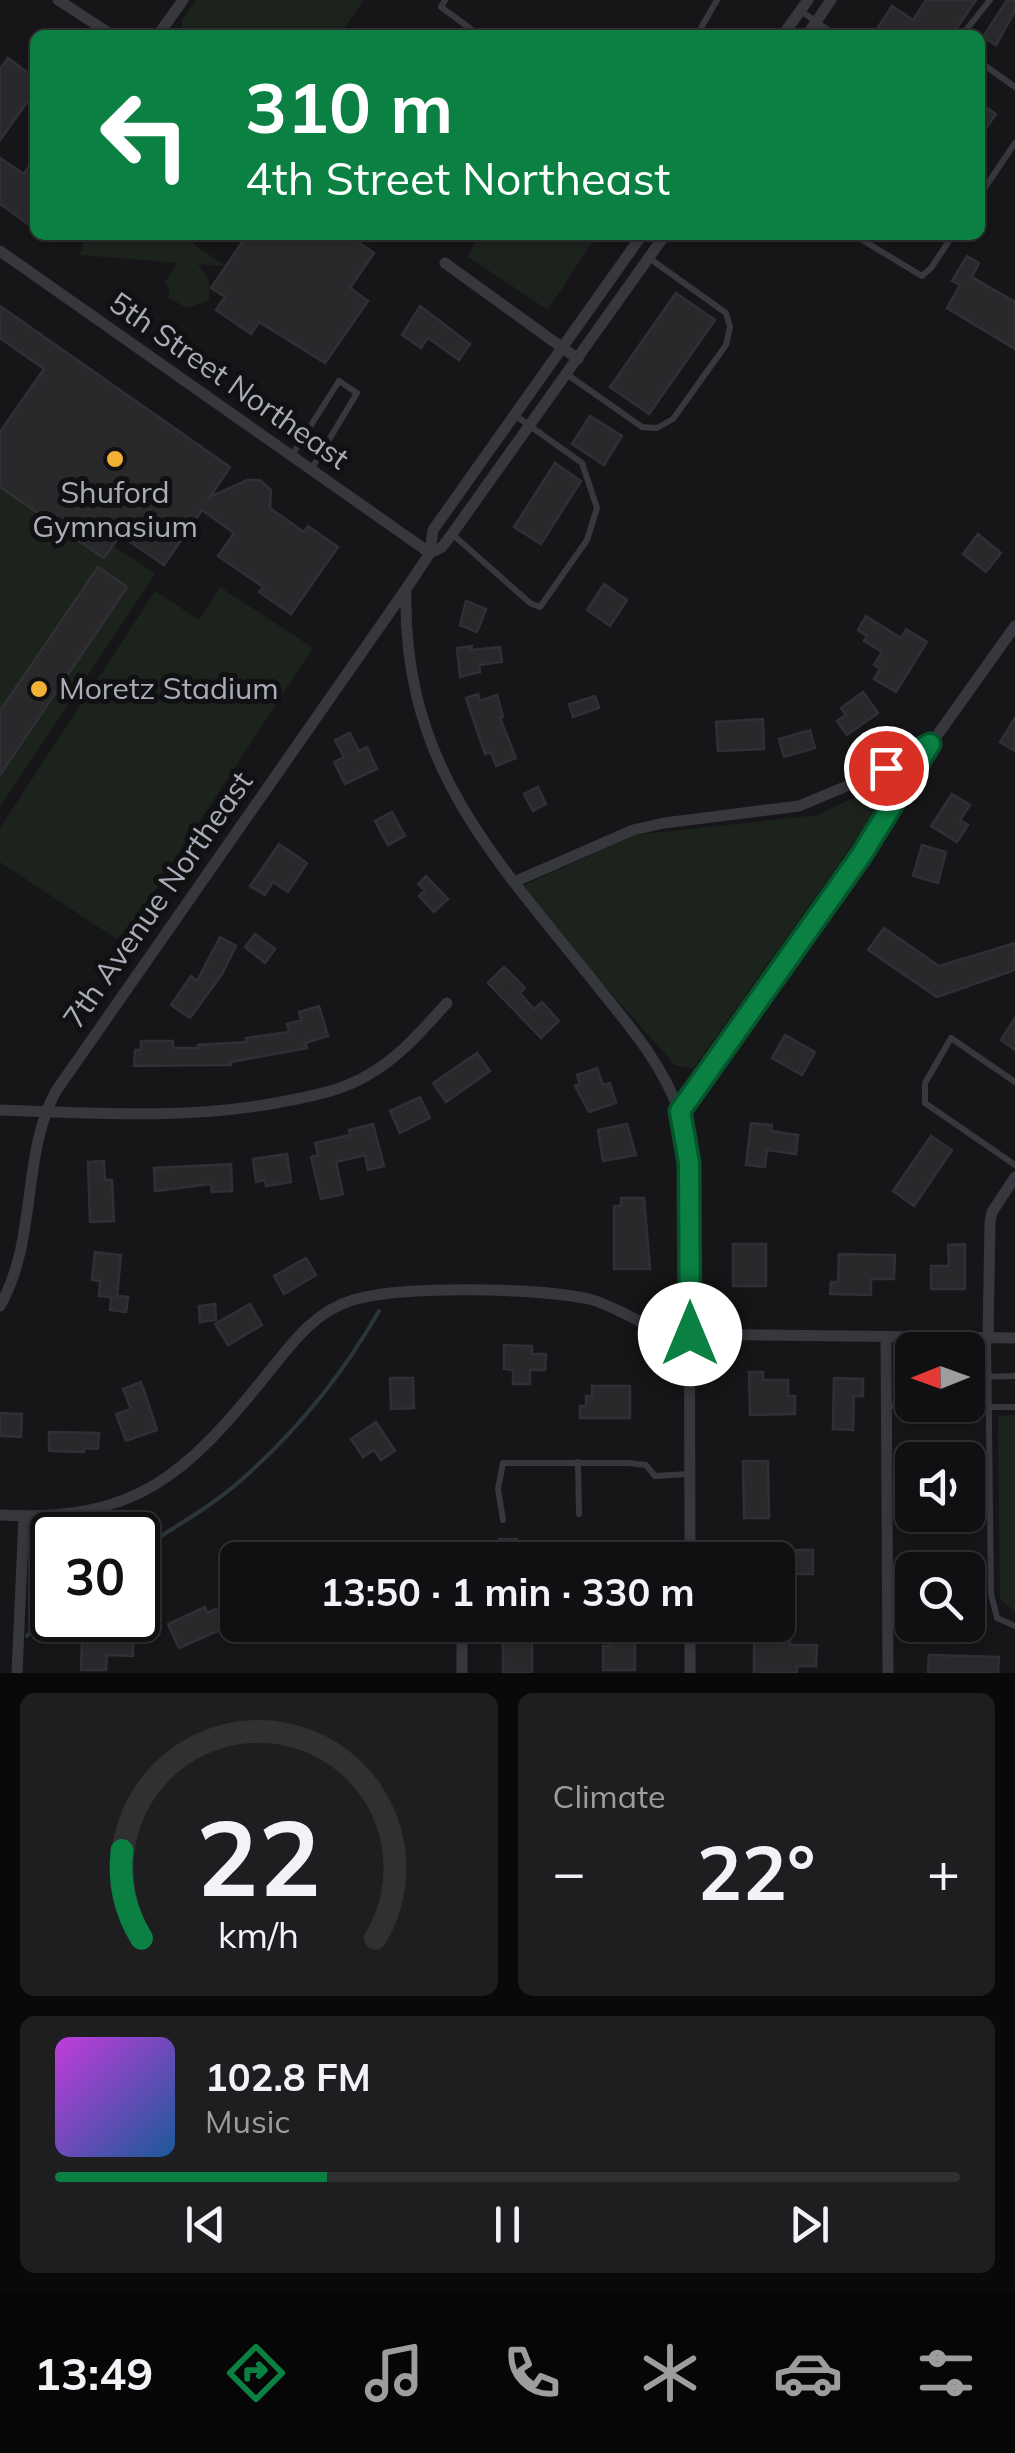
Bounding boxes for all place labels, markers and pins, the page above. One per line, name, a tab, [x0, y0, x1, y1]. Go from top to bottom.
marker: Shuford Gymnasium	[104, 448, 126, 470]
place label: Shuford Gymnasium	[32, 473, 198, 545]
place label: Moretz Stadium	[59, 669, 279, 707]
marker: Moretz Stadium	[28, 678, 50, 700]
pin	[844, 726, 929, 811]

